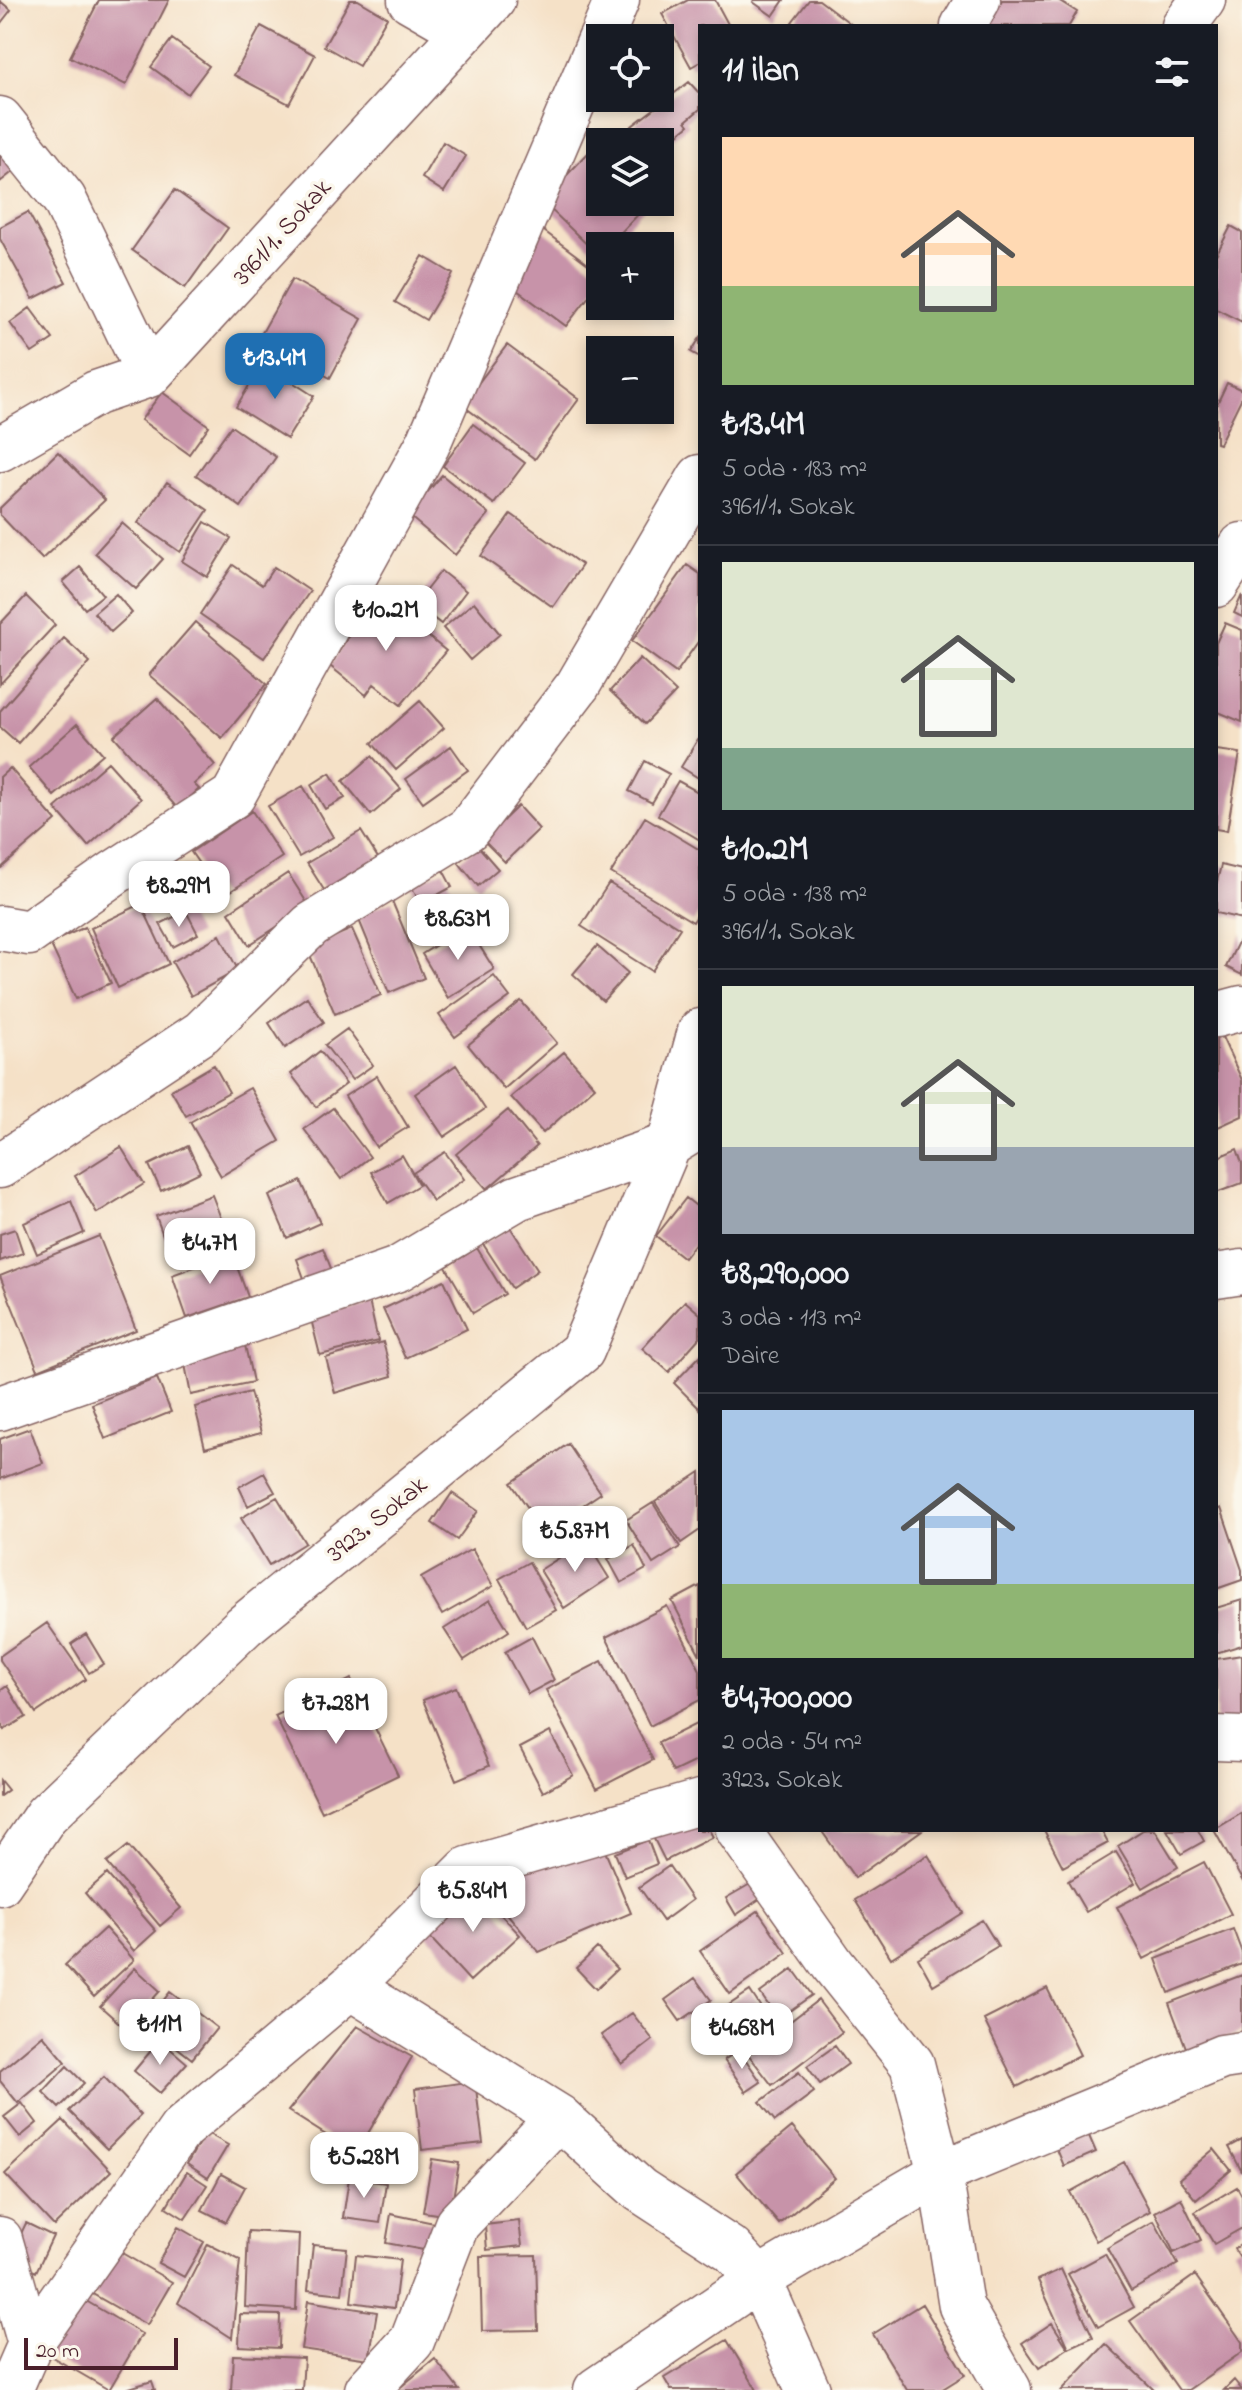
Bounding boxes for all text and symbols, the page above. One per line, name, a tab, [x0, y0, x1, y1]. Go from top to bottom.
map controls	[586, 24, 674, 424]
button: locate	[586, 24, 674, 112]
text: 11 ilan	[722, 47, 799, 97]
icon: filters	[1150, 50, 1194, 94]
button: layers	[586, 128, 674, 216]
street label: 3961/1. Sokak	[225, 171, 342, 295]
icon: home	[886, 189, 1030, 333]
button: +	[586, 232, 674, 320]
pin: ₺13.4M	[210, 333, 340, 401]
button: −	[586, 336, 674, 424]
text: ₺13.4M	[243, 340, 307, 378]
text: ₺13.4M	[722, 401, 805, 451]
text: 5 oda · 183 m²	[722, 451, 867, 489]
text: 3961/1. Sokak	[722, 489, 855, 527]
pin: ₺10.2M	[321, 585, 451, 653]
text: ₺10.2M	[353, 592, 419, 630]
icon: home	[886, 614, 1030, 758]
text: ₺10.2M	[722, 826, 809, 876]
pin: ₺8.29M	[114, 861, 244, 929]
text: ₺8.29M	[147, 868, 211, 906]
text: 5 oda · 138 m²	[722, 876, 867, 914]
pin: ₺8.63M	[393, 894, 523, 962]
text: ₺8.63M	[425, 901, 491, 939]
text: 3961/1. Sokak	[722, 914, 855, 952]
icon: home	[886, 1038, 1030, 1182]
pin: ₺4.7M	[154, 1218, 266, 1286]
text: ₺4.7M	[182, 1225, 238, 1263]
text: ₺8,290,000	[722, 1250, 849, 1300]
text: 3 oda · 113 m²	[722, 1300, 862, 1338]
text: Daire	[722, 1338, 780, 1376]
icon: home	[886, 1462, 1030, 1606]
street label: 3923. Sokak	[319, 1467, 437, 1573]
pin: ₺5.87M	[510, 1506, 640, 1574]
text: ₺5.87M	[540, 1513, 610, 1551]
text: ₺4,700,000	[722, 1674, 852, 1724]
pin: ₺7.28M	[271, 1678, 401, 1746]
text: ₺7.28M	[302, 1685, 370, 1723]
text: 2 oda · 54 m²	[722, 1724, 862, 1762]
text: 3923. Sokak	[722, 1762, 842, 1800]
pin: ₺5.84M	[408, 1866, 538, 1934]
text: ₺5.84M	[438, 1873, 508, 1911]
pin: ₺11M	[113, 1999, 207, 2067]
pin: ₺4.68M	[677, 2003, 807, 2071]
text: ₺11M	[137, 2006, 183, 2044]
text: ₺4.68M	[709, 2010, 775, 2048]
pin: ₺5.28M	[299, 2132, 429, 2200]
text: ₺5.28M	[328, 2139, 400, 2177]
scale bar	[24, 2334, 178, 2370]
text: 20 m	[36, 2336, 79, 2368]

